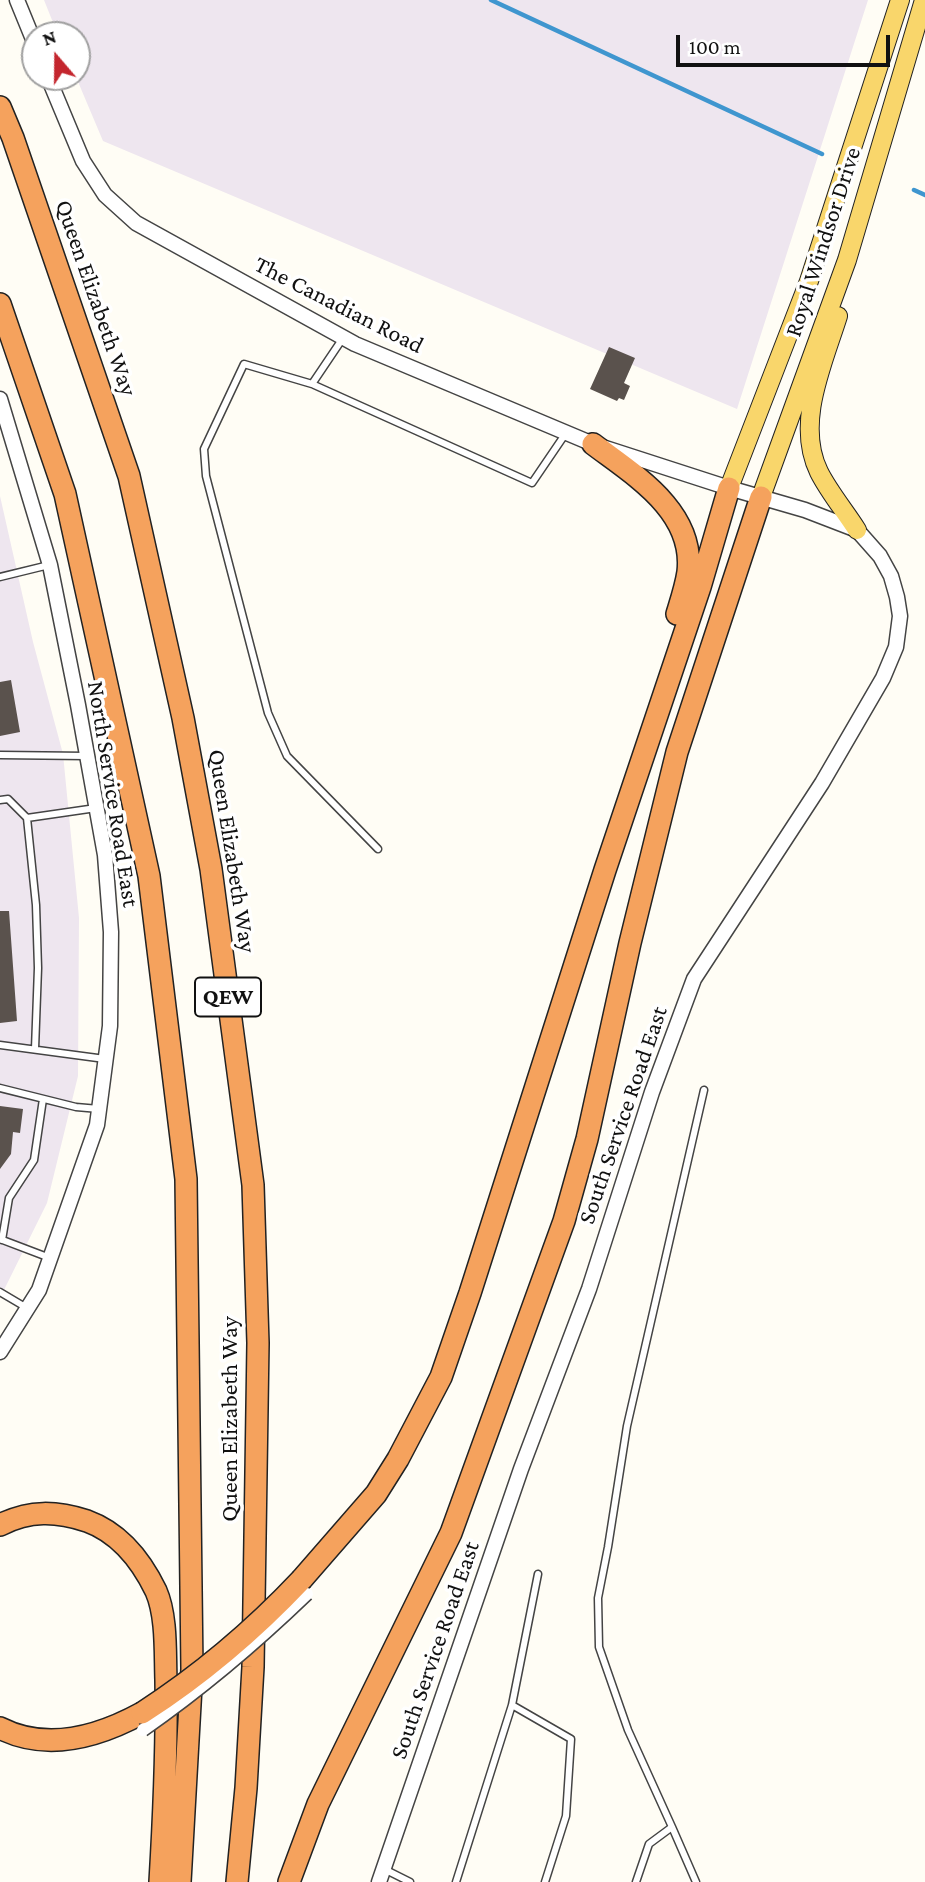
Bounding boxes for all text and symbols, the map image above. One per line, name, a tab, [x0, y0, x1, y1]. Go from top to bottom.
north arrow	[21, 21, 91, 91]
scale bar	[680, 21, 894, 65]
text: N	[40, 26, 59, 50]
text: 100 m	[689, 35, 741, 59]
street label: Royal Windsor Drive	[779, 144, 867, 340]
street label: Queen Elizabeth Way	[49, 196, 143, 400]
street label: The Canadian Road	[250, 250, 428, 360]
street label: North Service Road East	[81, 679, 145, 909]
street label: Queen Elizabeth Way	[202, 747, 262, 955]
road number: QEW	[195, 978, 261, 1016]
street label: South Service Road East	[572, 1002, 674, 1228]
street label: Queen Elizabeth Way	[216, 1316, 244, 1522]
street label: South Service Road East	[384, 1537, 486, 1763]

